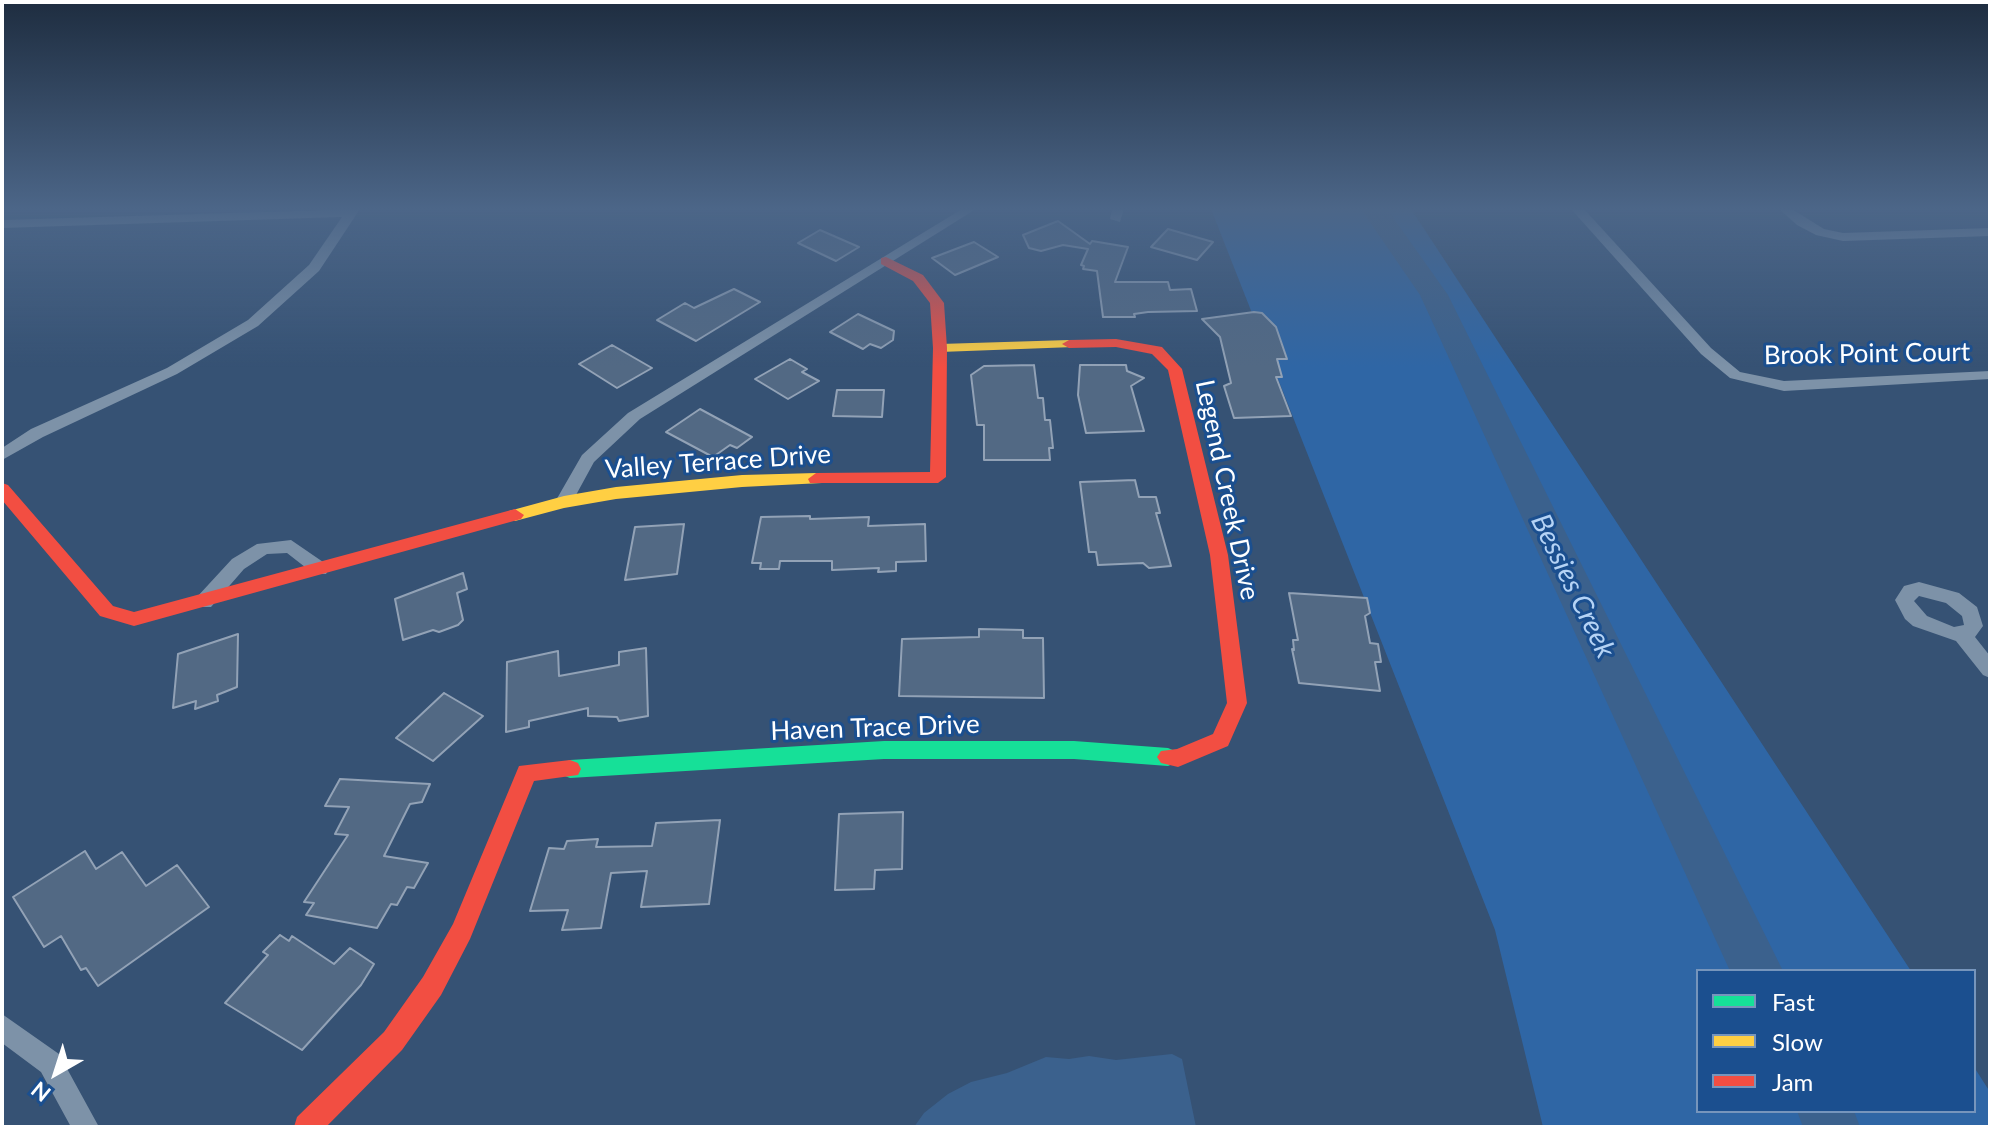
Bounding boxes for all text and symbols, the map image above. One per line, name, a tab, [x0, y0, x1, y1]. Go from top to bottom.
street label: Brook Point Court	[1764, 337, 1970, 371]
street label: Legend Creek Drive	[1188, 377, 1266, 603]
street label: Valley Terrace Drive	[604, 439, 832, 485]
water label: Bessies Creek	[1524, 508, 1622, 664]
street label: Haven Trace Drive	[770, 709, 980, 747]
legend	[1696, 969, 1976, 1113]
text: Fast	[1772, 987, 1815, 1016]
text: Slow	[1772, 1027, 1823, 1056]
north arrow	[16, 1033, 96, 1113]
text: Jam	[1772, 1067, 1813, 1096]
text: N	[26, 1076, 56, 1108]

